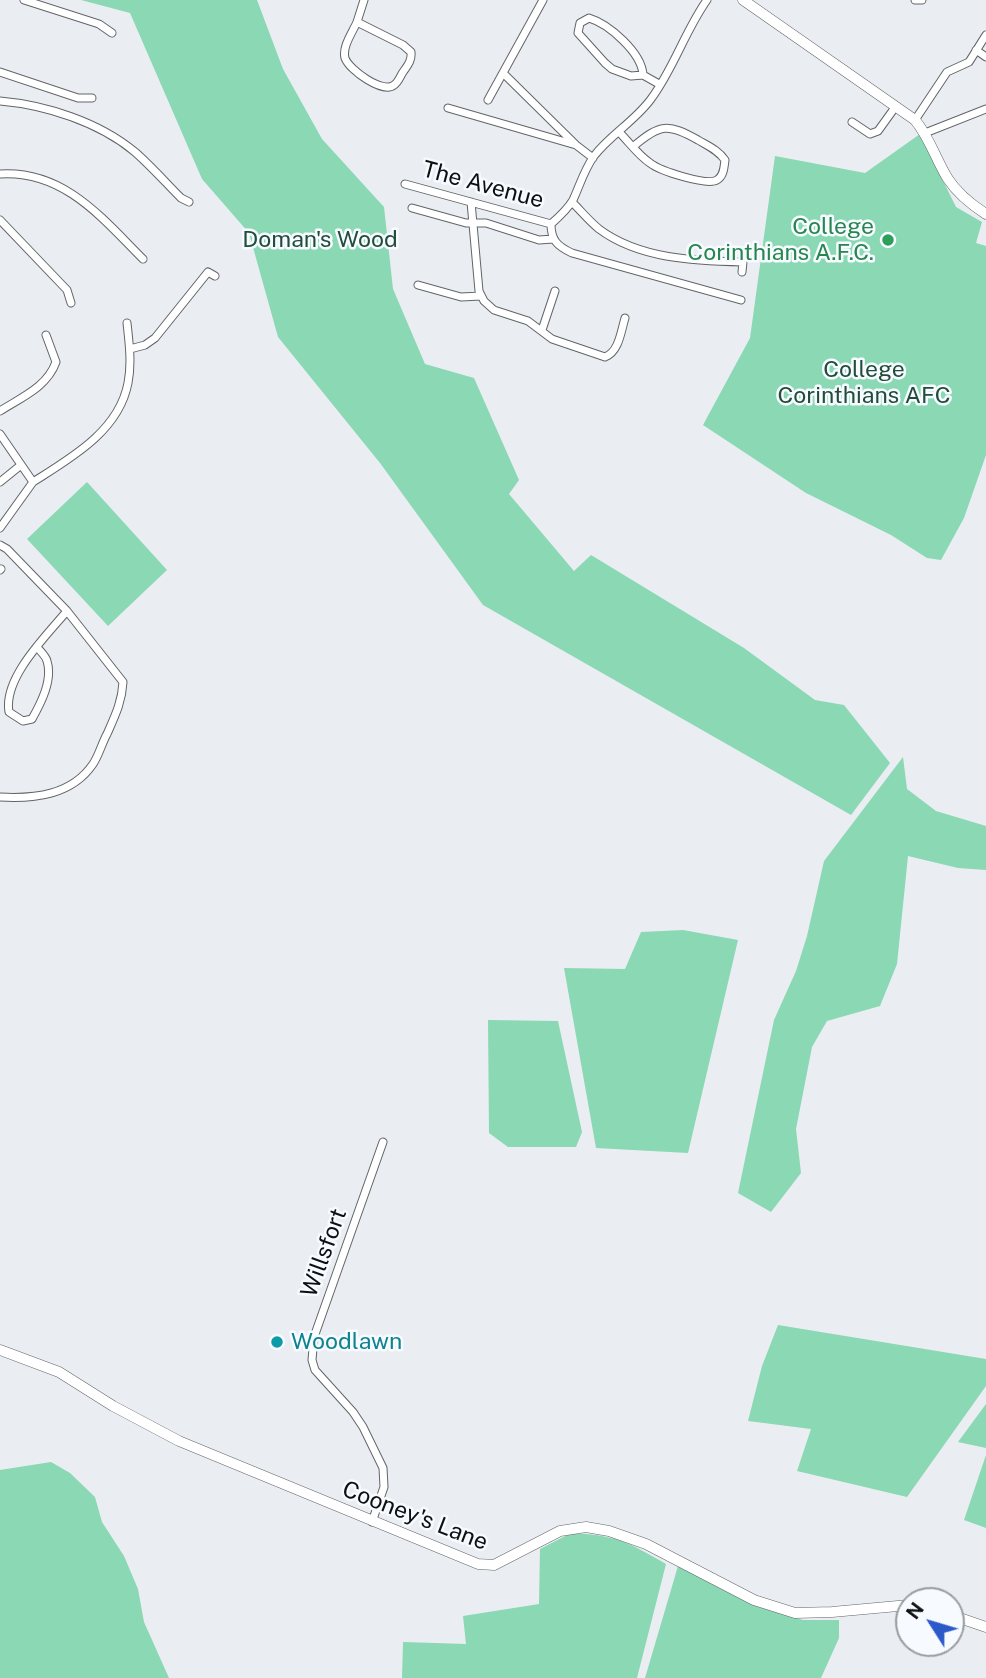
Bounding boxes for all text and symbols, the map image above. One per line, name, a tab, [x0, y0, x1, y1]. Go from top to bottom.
street label: The Avenue	[419, 156, 547, 214]
place label: College Corinthians A.F.C.	[687, 213, 874, 267]
park label: Doman's Wood	[242, 226, 398, 254]
marker: College Corinthians A.F.C.	[880, 232, 896, 248]
park label: College Corinthians AFC	[777, 356, 951, 410]
street label: Willsfort	[295, 1205, 353, 1301]
place label: Woodlawn	[291, 1328, 402, 1356]
marker: Woodlawn	[269, 1334, 285, 1350]
street label: Cooney's Lane	[338, 1476, 492, 1556]
north arrow	[895, 1587, 965, 1657]
text: N	[902, 1598, 928, 1623]

